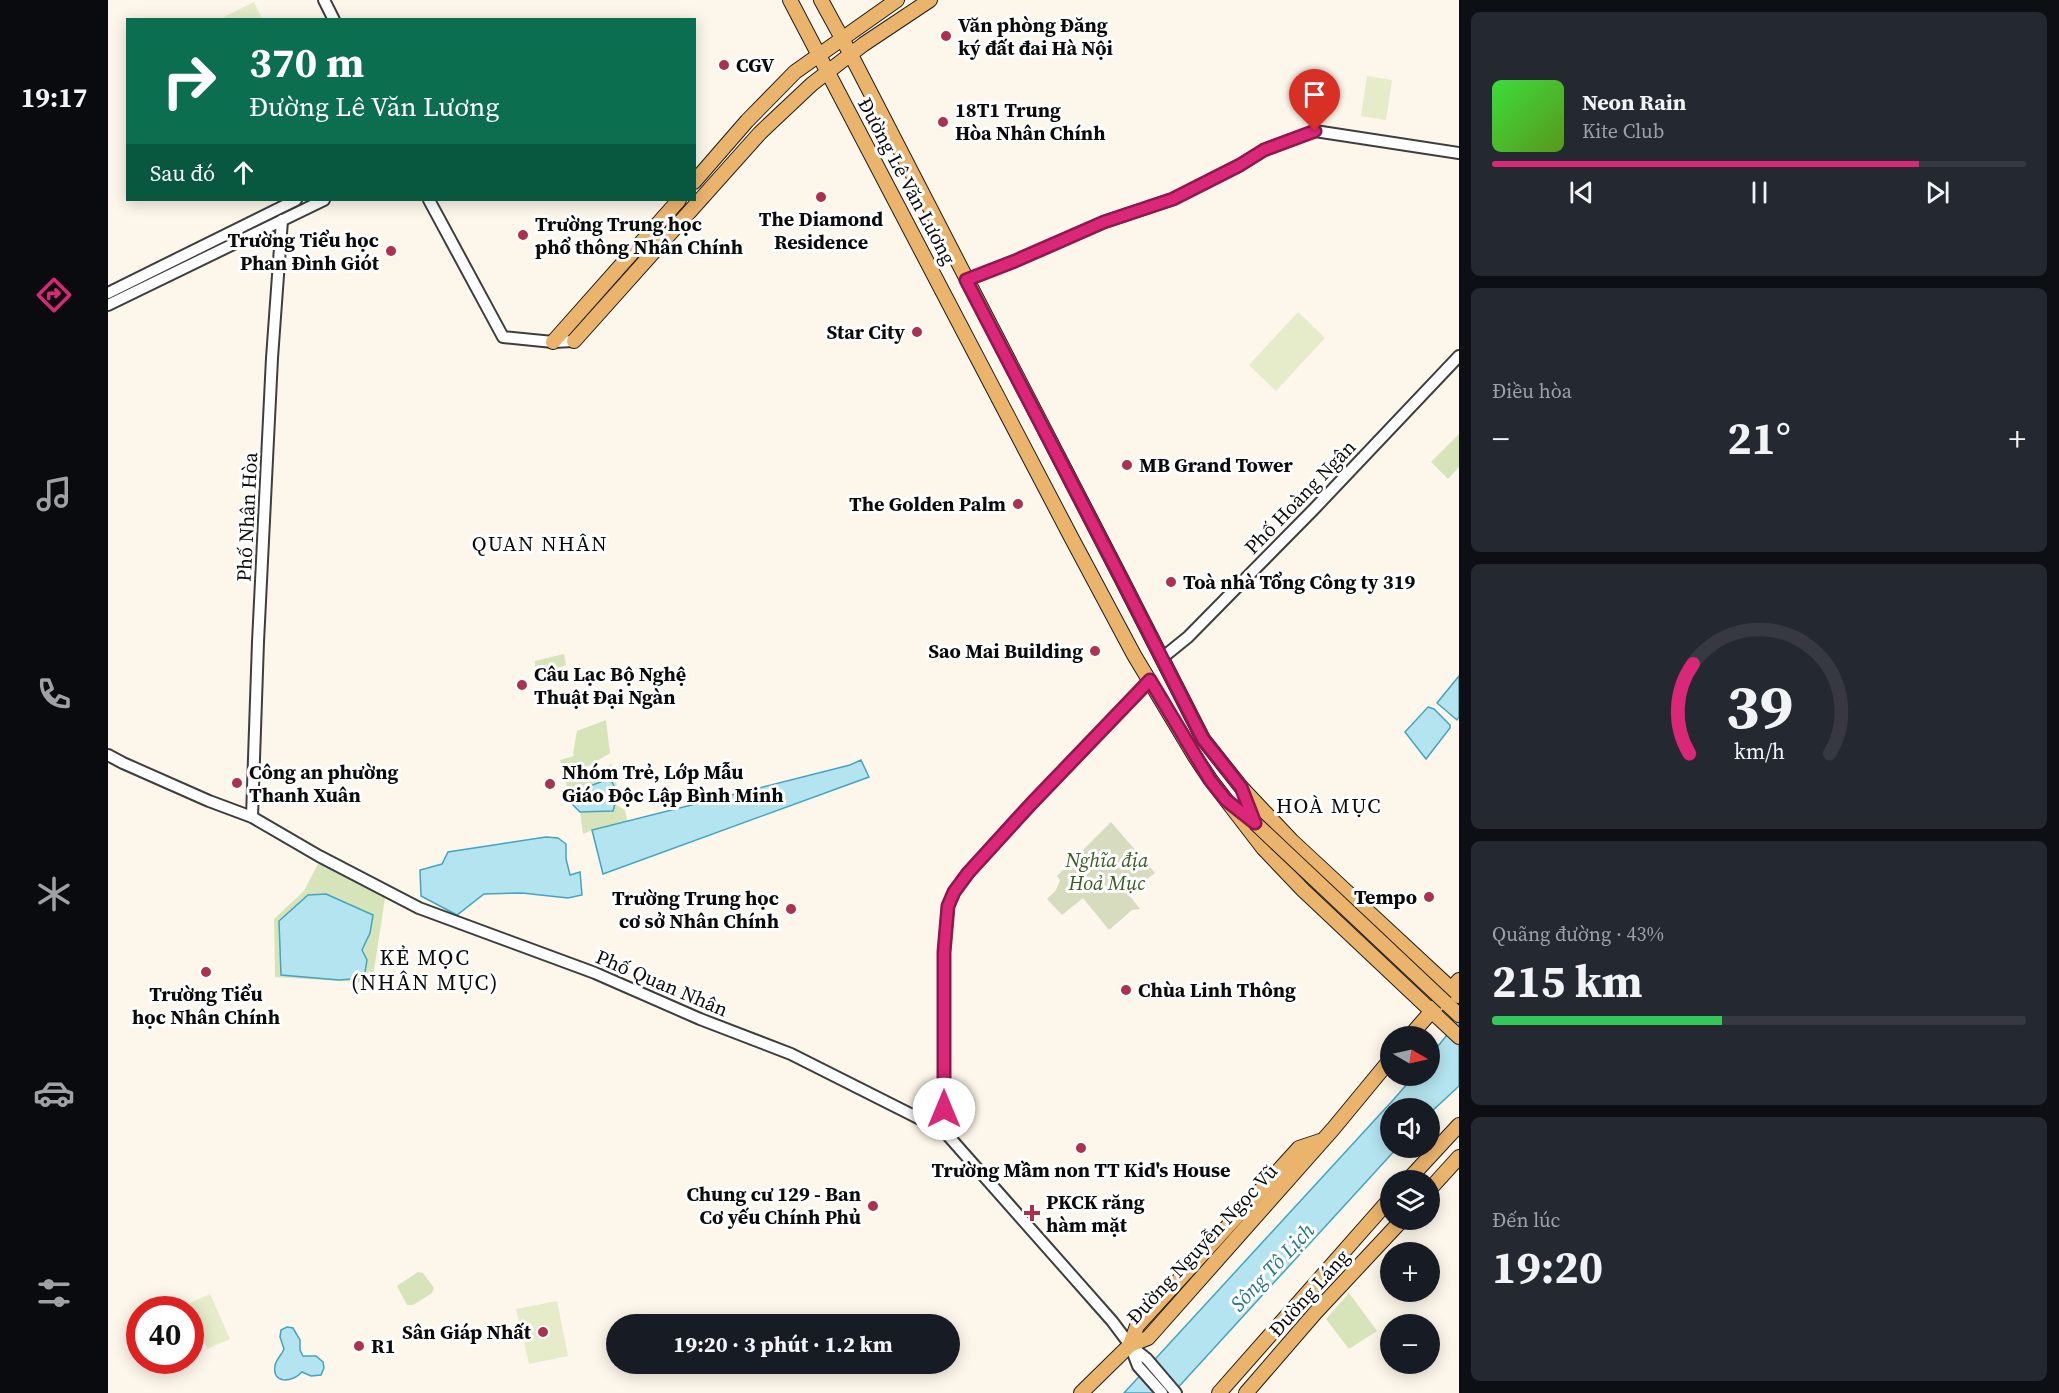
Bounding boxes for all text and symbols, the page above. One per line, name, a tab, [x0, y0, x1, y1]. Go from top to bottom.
place label: Văn phòng Đăng ký đất đai Hà Nội	[958, 11, 1113, 62]
marker: Văn phòng Đăng ký đất đai Hà Nội	[939, 29, 953, 43]
text: 370 m	[249, 33, 364, 91]
icon: right	[150, 42, 228, 120]
place label: CGV	[736, 51, 775, 79]
marker: CGV	[717, 58, 731, 72]
pin	[1289, 69, 1340, 131]
icon: arrive	[1298, 78, 1331, 111]
text: 19:17	[21, 79, 87, 116]
text: Neon Rain	[1582, 87, 1686, 117]
text: Đường Lê Văn Lương	[249, 88, 499, 125]
street label: Đường Lê Văn Lương	[851, 93, 963, 269]
place label: 18T1 Trung Hòa Nhân Chính	[955, 96, 1106, 147]
marker: 18T1 Trung Hòa Nhân Chính	[936, 115, 950, 129]
text: Kite Club	[1582, 117, 1664, 145]
icon: ahead	[227, 156, 260, 189]
text: Sau đó	[150, 158, 215, 188]
icon: previous	[1565, 176, 1598, 209]
icon: pause	[1743, 176, 1776, 209]
icon: next	[1921, 176, 1954, 209]
marker: The Diamond Residence	[814, 190, 828, 204]
place label: The Diamond Residence	[759, 205, 883, 256]
place label: Trường Trung học phổ thông Nhân Chính	[535, 210, 743, 261]
place label: Trường Tiểu học Phan Đình Giót	[227, 226, 380, 277]
marker: Trường Trung học phổ thông Nhân Chính	[516, 228, 530, 242]
marker: Trường Tiểu học Phan Đình Giót	[384, 244, 398, 258]
icon: directions	[33, 274, 75, 316]
place label: Star City	[826, 318, 905, 346]
marker: Star City	[910, 325, 924, 339]
text: Điều hòa	[1492, 377, 1572, 405]
text: 21°	[1727, 407, 1791, 469]
text: −	[1492, 416, 1510, 461]
text: +	[2008, 416, 2026, 461]
street label: Phố Hoàng Ngân	[1238, 434, 1362, 560]
street label: Phố Nhân Hòa	[230, 451, 264, 582]
place label: MB Grand Tower	[1139, 451, 1293, 479]
marker: MB Grand Tower	[1120, 458, 1134, 472]
icon: music	[33, 473, 75, 515]
place label: The Golden Palm	[849, 490, 1006, 518]
marker: The Golden Palm	[1011, 497, 1025, 511]
district label: QUAN NHÂN	[472, 529, 608, 558]
place label: Toà nhà Tổng Công ty 319	[1183, 568, 1415, 596]
marker: Toà nhà Tổng Công ty 319	[1164, 575, 1178, 589]
place label: Sao Mai Building	[928, 637, 1083, 665]
marker: Sao Mai Building	[1088, 644, 1102, 658]
place label: Câu Lạc Bộ Nghệ Thuật Đại Ngàn	[534, 660, 686, 711]
text: 39	[1725, 663, 1793, 749]
icon: phone	[33, 673, 75, 715]
marker: Câu Lạc Bộ Nghệ Thuật Đại Ngàn	[515, 678, 529, 692]
text: km/h	[1733, 737, 1785, 766]
place label: Công an phường Thanh Xuân	[249, 758, 399, 809]
place label: Nhóm Trẻ, Lớp Mẫu Giáo Độc Lập Bình Minh	[562, 758, 784, 809]
marker: Công an phường Thanh Xuân	[230, 776, 244, 790]
marker: Nhóm Trẻ, Lớp Mẫu Giáo Độc Lập Bình Minh	[543, 777, 557, 791]
district label: HOÀ MỤC	[1276, 791, 1382, 820]
park label: Nghĩa địa Hoả Mục	[1065, 846, 1149, 897]
icon: climate	[33, 873, 75, 915]
place label: Tempo	[1354, 883, 1417, 911]
place label: Trường Trung học cơ sở Nhân Chính	[612, 884, 779, 935]
marker: Tempo	[1422, 890, 1436, 904]
marker: Trường Trung học cơ sở Nhân Chính	[784, 902, 798, 916]
text: Quãng đường · 43%	[1492, 920, 1664, 948]
district label: KẺ MỌC (NHÂN MỤC)	[351, 942, 499, 997]
street label: Phố Quan Nhân	[592, 943, 732, 1023]
text: 215 km	[1492, 950, 1643, 1012]
marker: Trường Tiểu học Nhân Chính	[199, 965, 213, 979]
place label: Chùa Linh Thông	[1138, 976, 1296, 1004]
place label: Trường Tiểu học Nhân Chính	[132, 980, 280, 1031]
marker: Chùa Linh Thông	[1119, 983, 1133, 997]
north arrow	[1380, 1026, 1440, 1086]
map controls	[1380, 1026, 1440, 1374]
icon: car	[33, 1072, 75, 1114]
position arrow	[912, 1077, 976, 1141]
button: sound	[1380, 1098, 1440, 1158]
marker: Trường Mầm non TT Kid's House	[1074, 1141, 1088, 1155]
place label: Trường Mầm non TT Kid's House	[931, 1156, 1231, 1184]
street label: Đường Nguyễn Ngọc Vũ	[1120, 1158, 1284, 1330]
button: layers	[1380, 1170, 1440, 1230]
place label: Chung cư 129 - Ban Cơ yếu Chính Phủ	[686, 1180, 861, 1231]
place label: PKCK răng hàm mặt	[1046, 1188, 1145, 1239]
marker: Chung cư 129 - Ban Cơ yếu Chính Phủ	[866, 1199, 880, 1213]
marker: PKCK răng hàm mặt	[1023, 1204, 1041, 1222]
text: Đến lúc	[1492, 1206, 1560, 1234]
water label: Sông Tô Lịch	[1223, 1216, 1321, 1318]
text: 19:20	[1492, 1236, 1603, 1298]
button: +	[1380, 1242, 1440, 1302]
street label: Đường Láng	[1262, 1243, 1356, 1343]
icon: filters	[33, 1272, 75, 1314]
speed limit sign: 40	[126, 1296, 204, 1374]
button: −	[1380, 1314, 1440, 1374]
place label: Sân Giáp Nhất	[402, 1318, 532, 1346]
marker: Sân Giáp Nhất	[536, 1325, 550, 1339]
text: 19:20 · 3 phút · 1.2 km	[673, 1329, 893, 1359]
place label: R1	[371, 1332, 396, 1360]
marker: R1	[352, 1339, 366, 1353]

